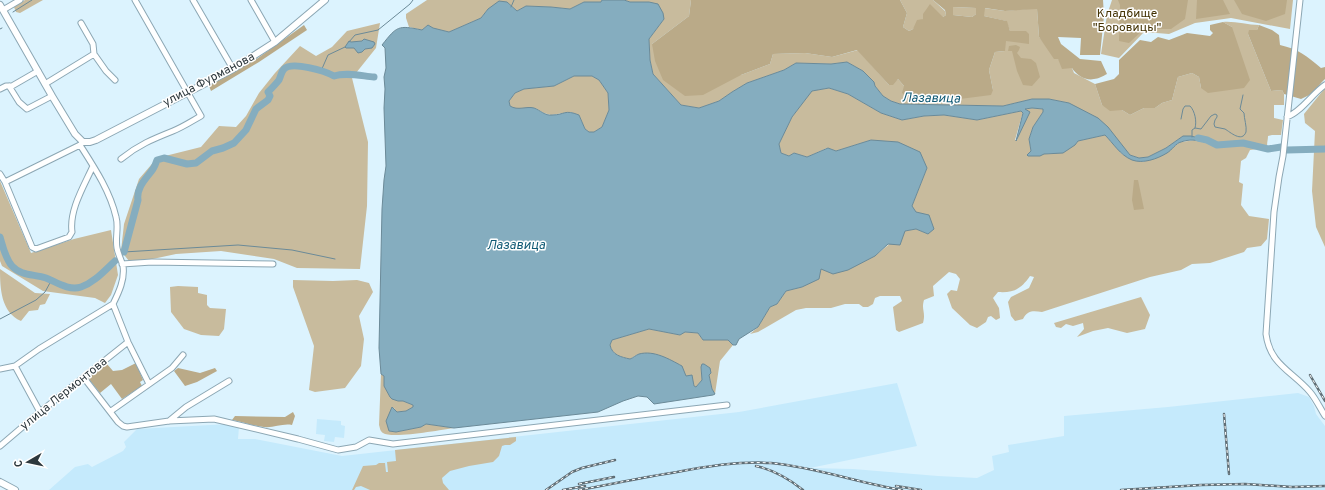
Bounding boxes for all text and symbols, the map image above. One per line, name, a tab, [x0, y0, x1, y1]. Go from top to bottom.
park label: Кладбище "Боровицы"	[1093, 6, 1161, 36]
street label: улица Фурманова	[160, 49, 258, 111]
water label: Лазавица	[902, 90, 961, 108]
water label: Лазавица	[487, 238, 545, 254]
street label: улица Лермонтова	[17, 354, 111, 434]
north arrow	[8, 442, 48, 482]
text: С	[12, 459, 27, 468]

